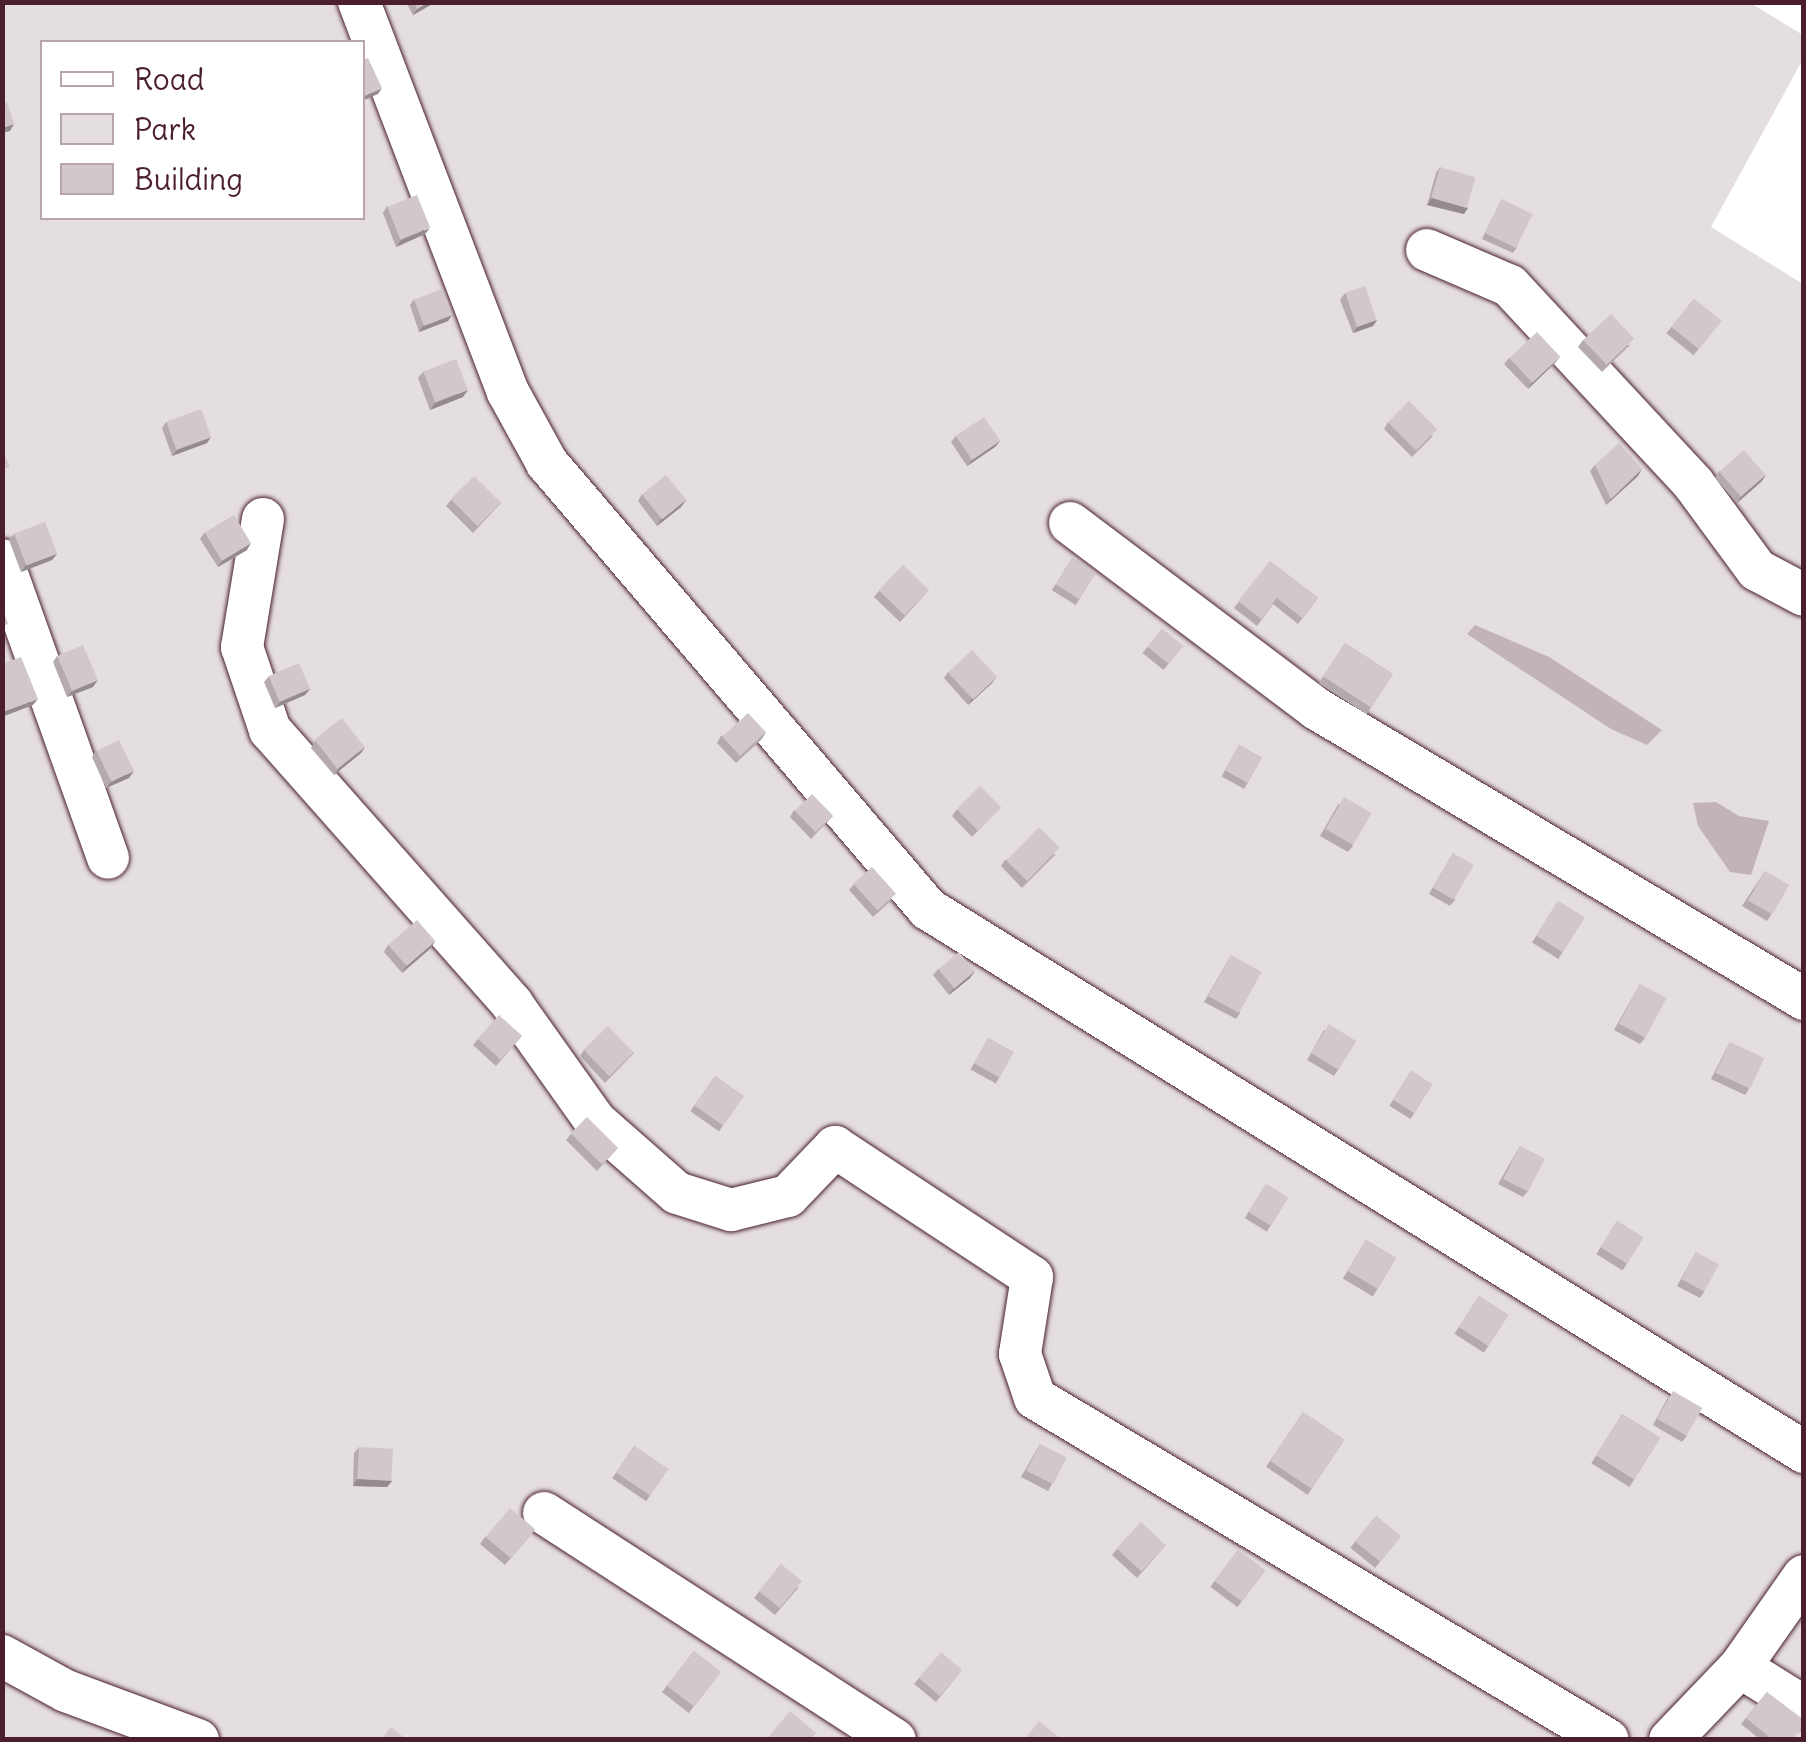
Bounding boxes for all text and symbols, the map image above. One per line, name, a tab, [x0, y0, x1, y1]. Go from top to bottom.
legend	[40, 40, 365, 220]
text: Road	[134, 60, 204, 98]
text: Park	[134, 110, 196, 148]
text: Building	[134, 160, 243, 198]

